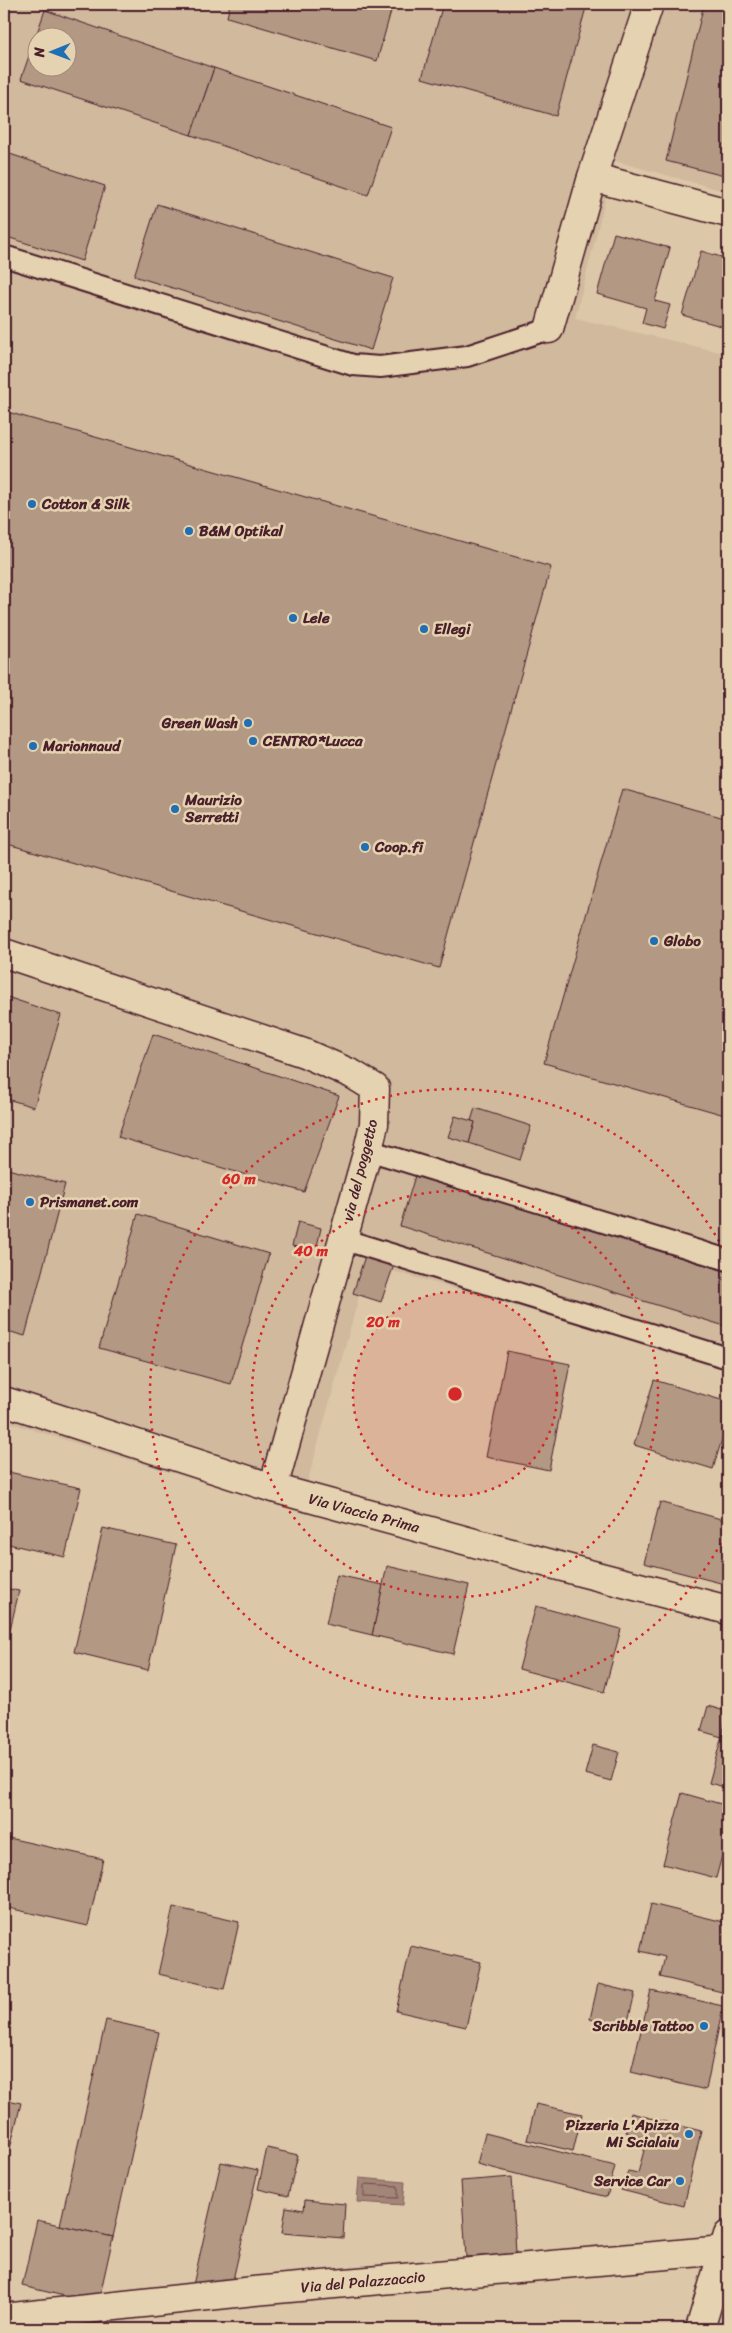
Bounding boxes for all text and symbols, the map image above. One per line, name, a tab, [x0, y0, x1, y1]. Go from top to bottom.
north arrow	[28, 28, 78, 78]
text: N	[27, 47, 52, 58]
place label: Cotton & Silk	[41, 491, 130, 517]
marker: Cotton & Silk	[26, 498, 38, 510]
place label: B&M Optikal	[199, 518, 284, 544]
marker: B&M Optikal	[183, 525, 195, 537]
place label: Lele	[303, 605, 330, 631]
marker: Lele	[287, 612, 299, 624]
place label: Ellegi	[434, 616, 471, 642]
marker: Ellegi	[418, 623, 430, 635]
place label: Green Wash	[161, 710, 238, 736]
marker: Green Wash	[242, 717, 254, 729]
place label: CENTRO*Lucca	[262, 728, 363, 754]
place label: Marionnaud	[42, 733, 122, 759]
marker: CENTRO*Lucca	[247, 735, 259, 747]
marker: Marionnaud	[27, 740, 39, 752]
place label: Maurizio Serretti	[184, 787, 242, 830]
marker: Maurizio Serretti	[169, 803, 181, 815]
place label: Coop.fi	[374, 834, 424, 860]
marker: Coop.fi	[359, 841, 371, 853]
place label: Globo	[663, 928, 701, 954]
marker: Globo	[648, 935, 660, 947]
street label: via del poggetto	[335, 1116, 385, 1224]
text: 60 m	[221, 1166, 256, 1192]
place label: Prismanet.com	[40, 1189, 139, 1215]
marker: Prismanet.com	[24, 1196, 36, 1208]
text: 40 m	[293, 1238, 329, 1264]
text: 20 m	[365, 1309, 400, 1335]
centre of rings	[446, 1385, 464, 1403]
street label: Via Viaccia Prima	[306, 1486, 423, 1540]
place label: Scribble Tattoo	[592, 2013, 694, 2039]
marker: Scribble Tattoo	[698, 2020, 710, 2032]
place label: Pizzeria L'Apizza Mi Scialaiu	[566, 2112, 680, 2155]
marker: Pizzeria L'Apizza Mi Scialaiu	[683, 2128, 695, 2140]
place label: Service Car	[593, 2168, 672, 2194]
marker: Service Car	[674, 2175, 686, 2187]
street label: Via del Palazzaccio	[300, 2264, 427, 2300]

